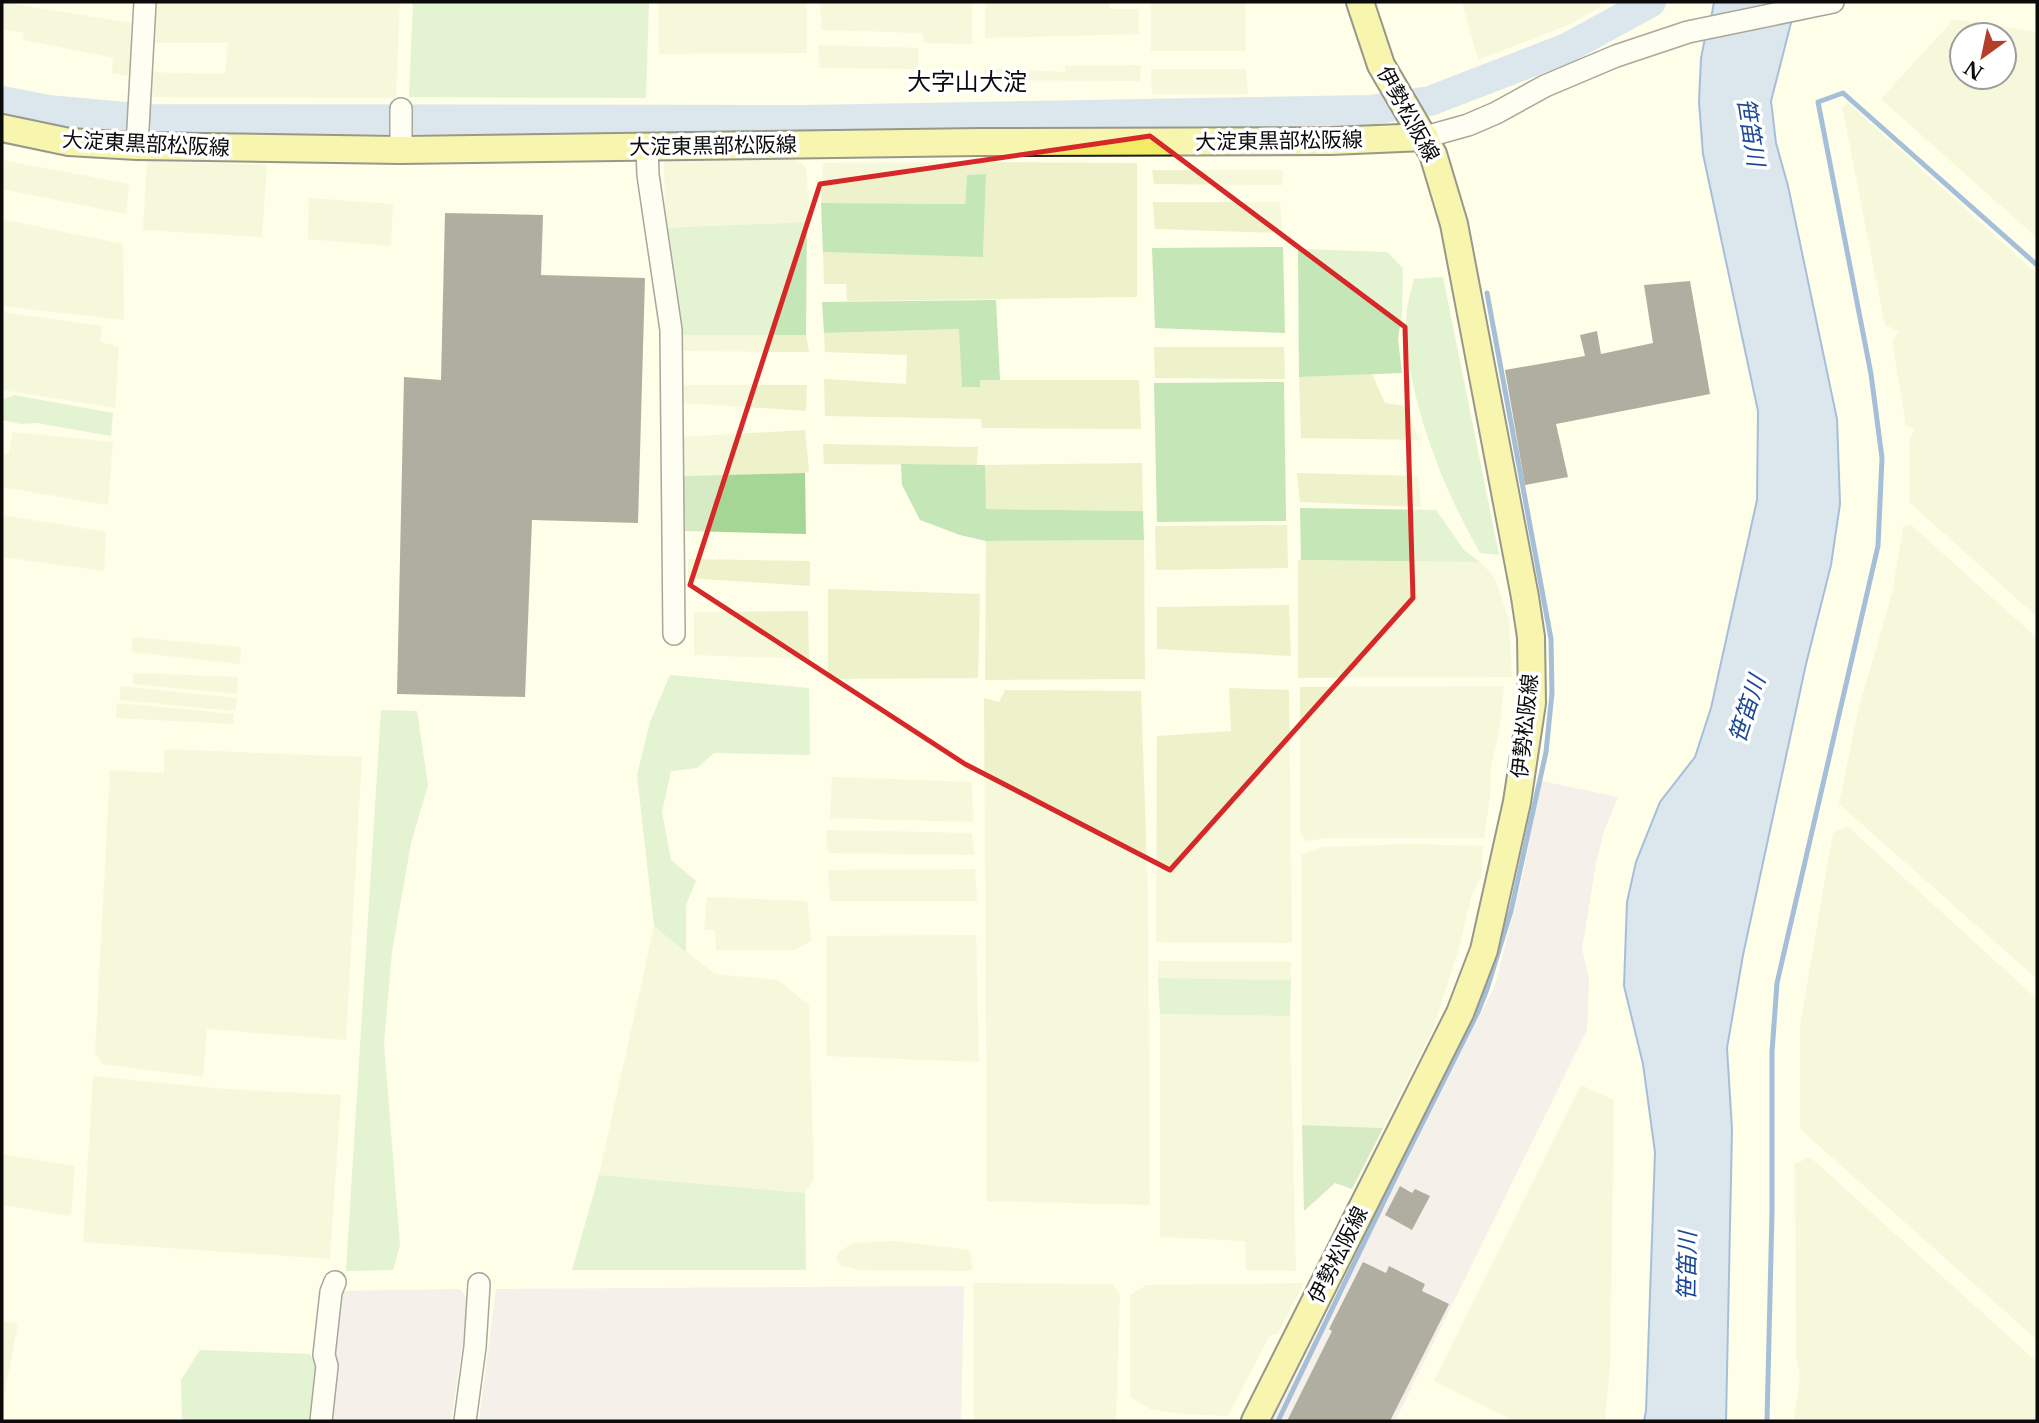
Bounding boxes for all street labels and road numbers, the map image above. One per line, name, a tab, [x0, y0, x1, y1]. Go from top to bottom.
street label: 伊勢松阪線	[1371, 62, 1445, 166]
street label: 大淀東黒部松阪線	[61, 127, 231, 161]
street label: 大淀東黒部松阪線	[1195, 127, 1363, 155]
street label: 大淀東黒部松阪線	[629, 132, 797, 160]
street label: 伊勢松阪線	[1507, 672, 1543, 780]
street label: 伊勢松阪線	[1303, 1202, 1373, 1308]

